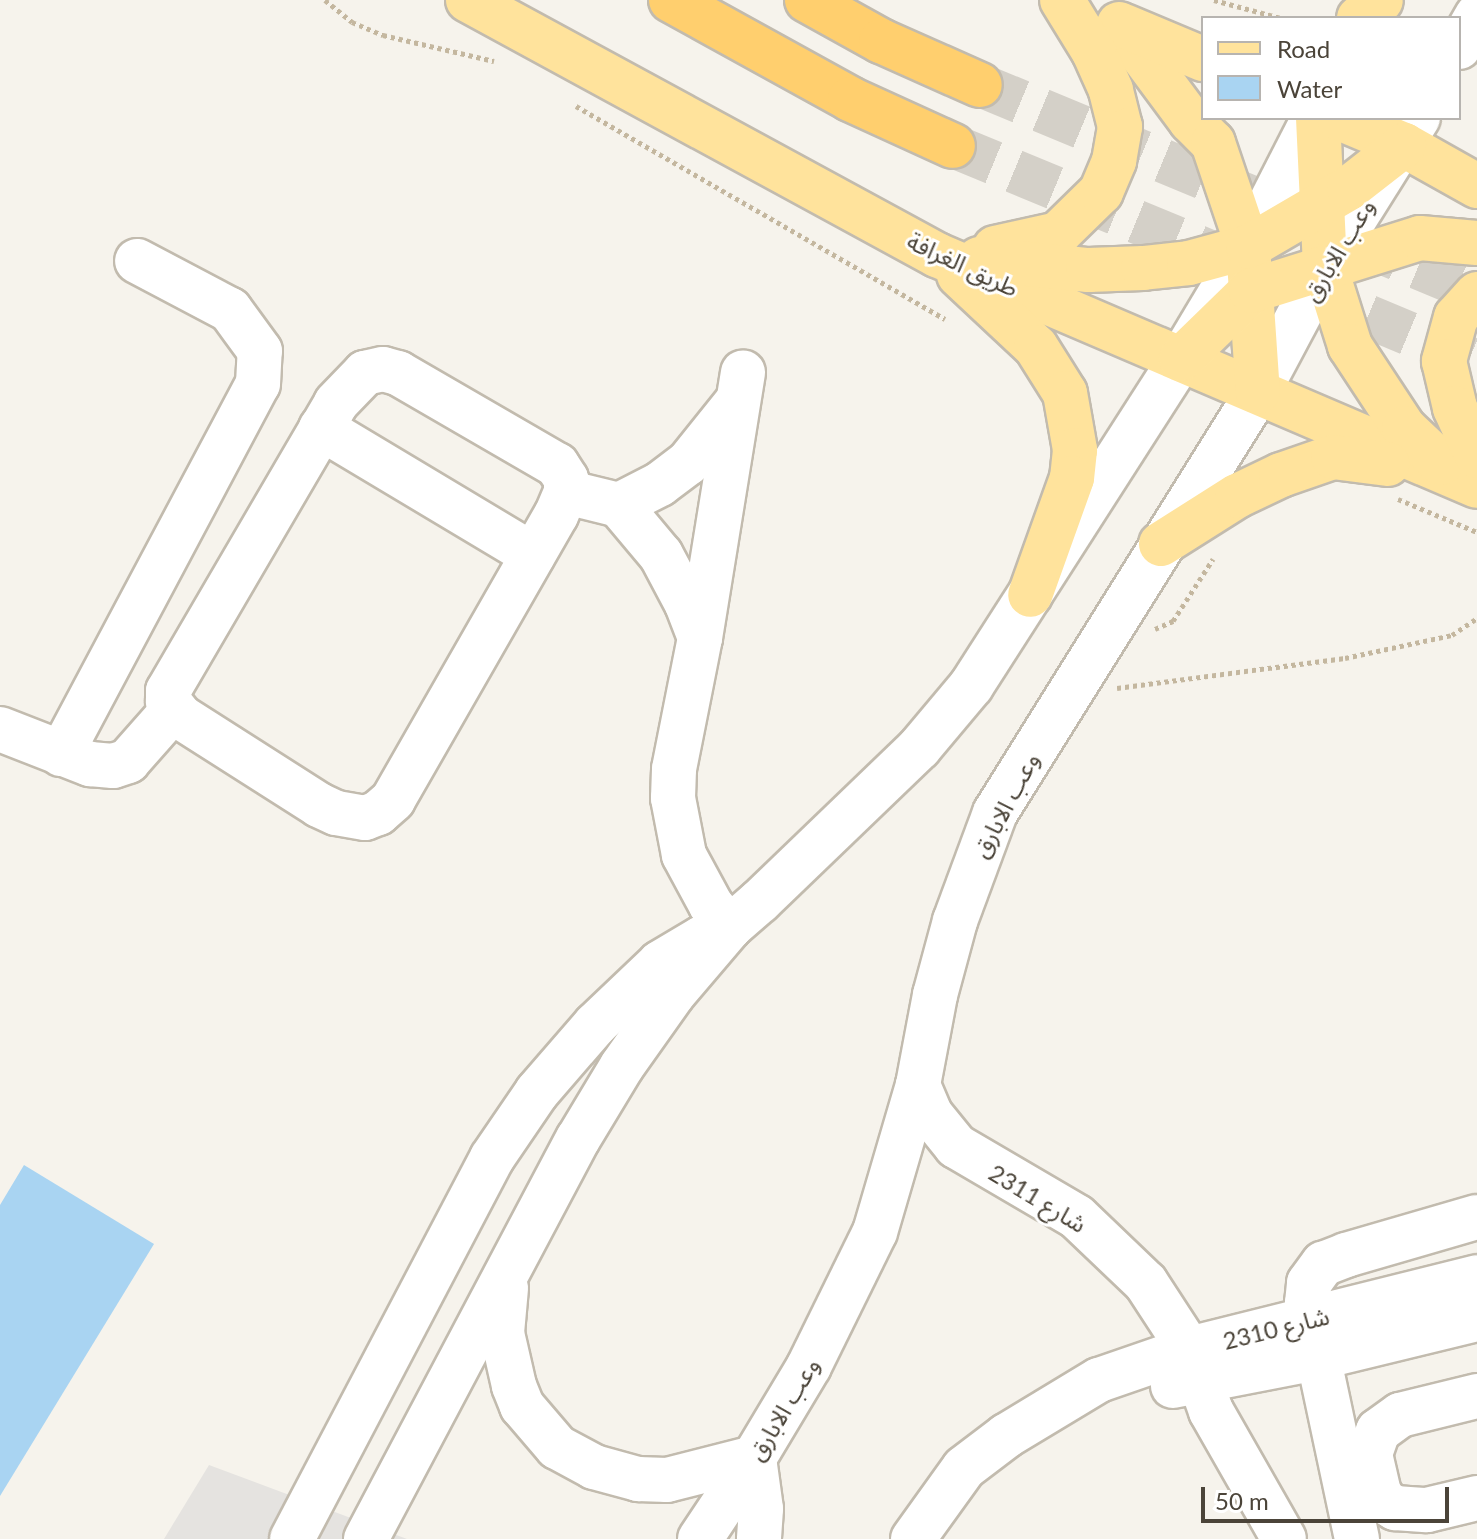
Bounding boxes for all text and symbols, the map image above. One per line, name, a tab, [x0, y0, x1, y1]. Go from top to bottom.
legend	[1201, 16, 1461, 120]
text: Road	[1277, 34, 1330, 63]
text: Water	[1277, 74, 1342, 103]
street label: وعب الابارق	[1296, 193, 1380, 307]
street label: طريق الغرافة	[903, 226, 1023, 302]
street label: وعب الابارق	[965, 747, 1045, 863]
street label: شارع 2311	[984, 1158, 1092, 1238]
street label: شارع 2310	[1220, 1301, 1332, 1355]
street label: وعب الابارق	[741, 1352, 825, 1466]
scale bar	[1205, 1471, 1453, 1521]
text: 50 m	[1215, 1486, 1269, 1515]

